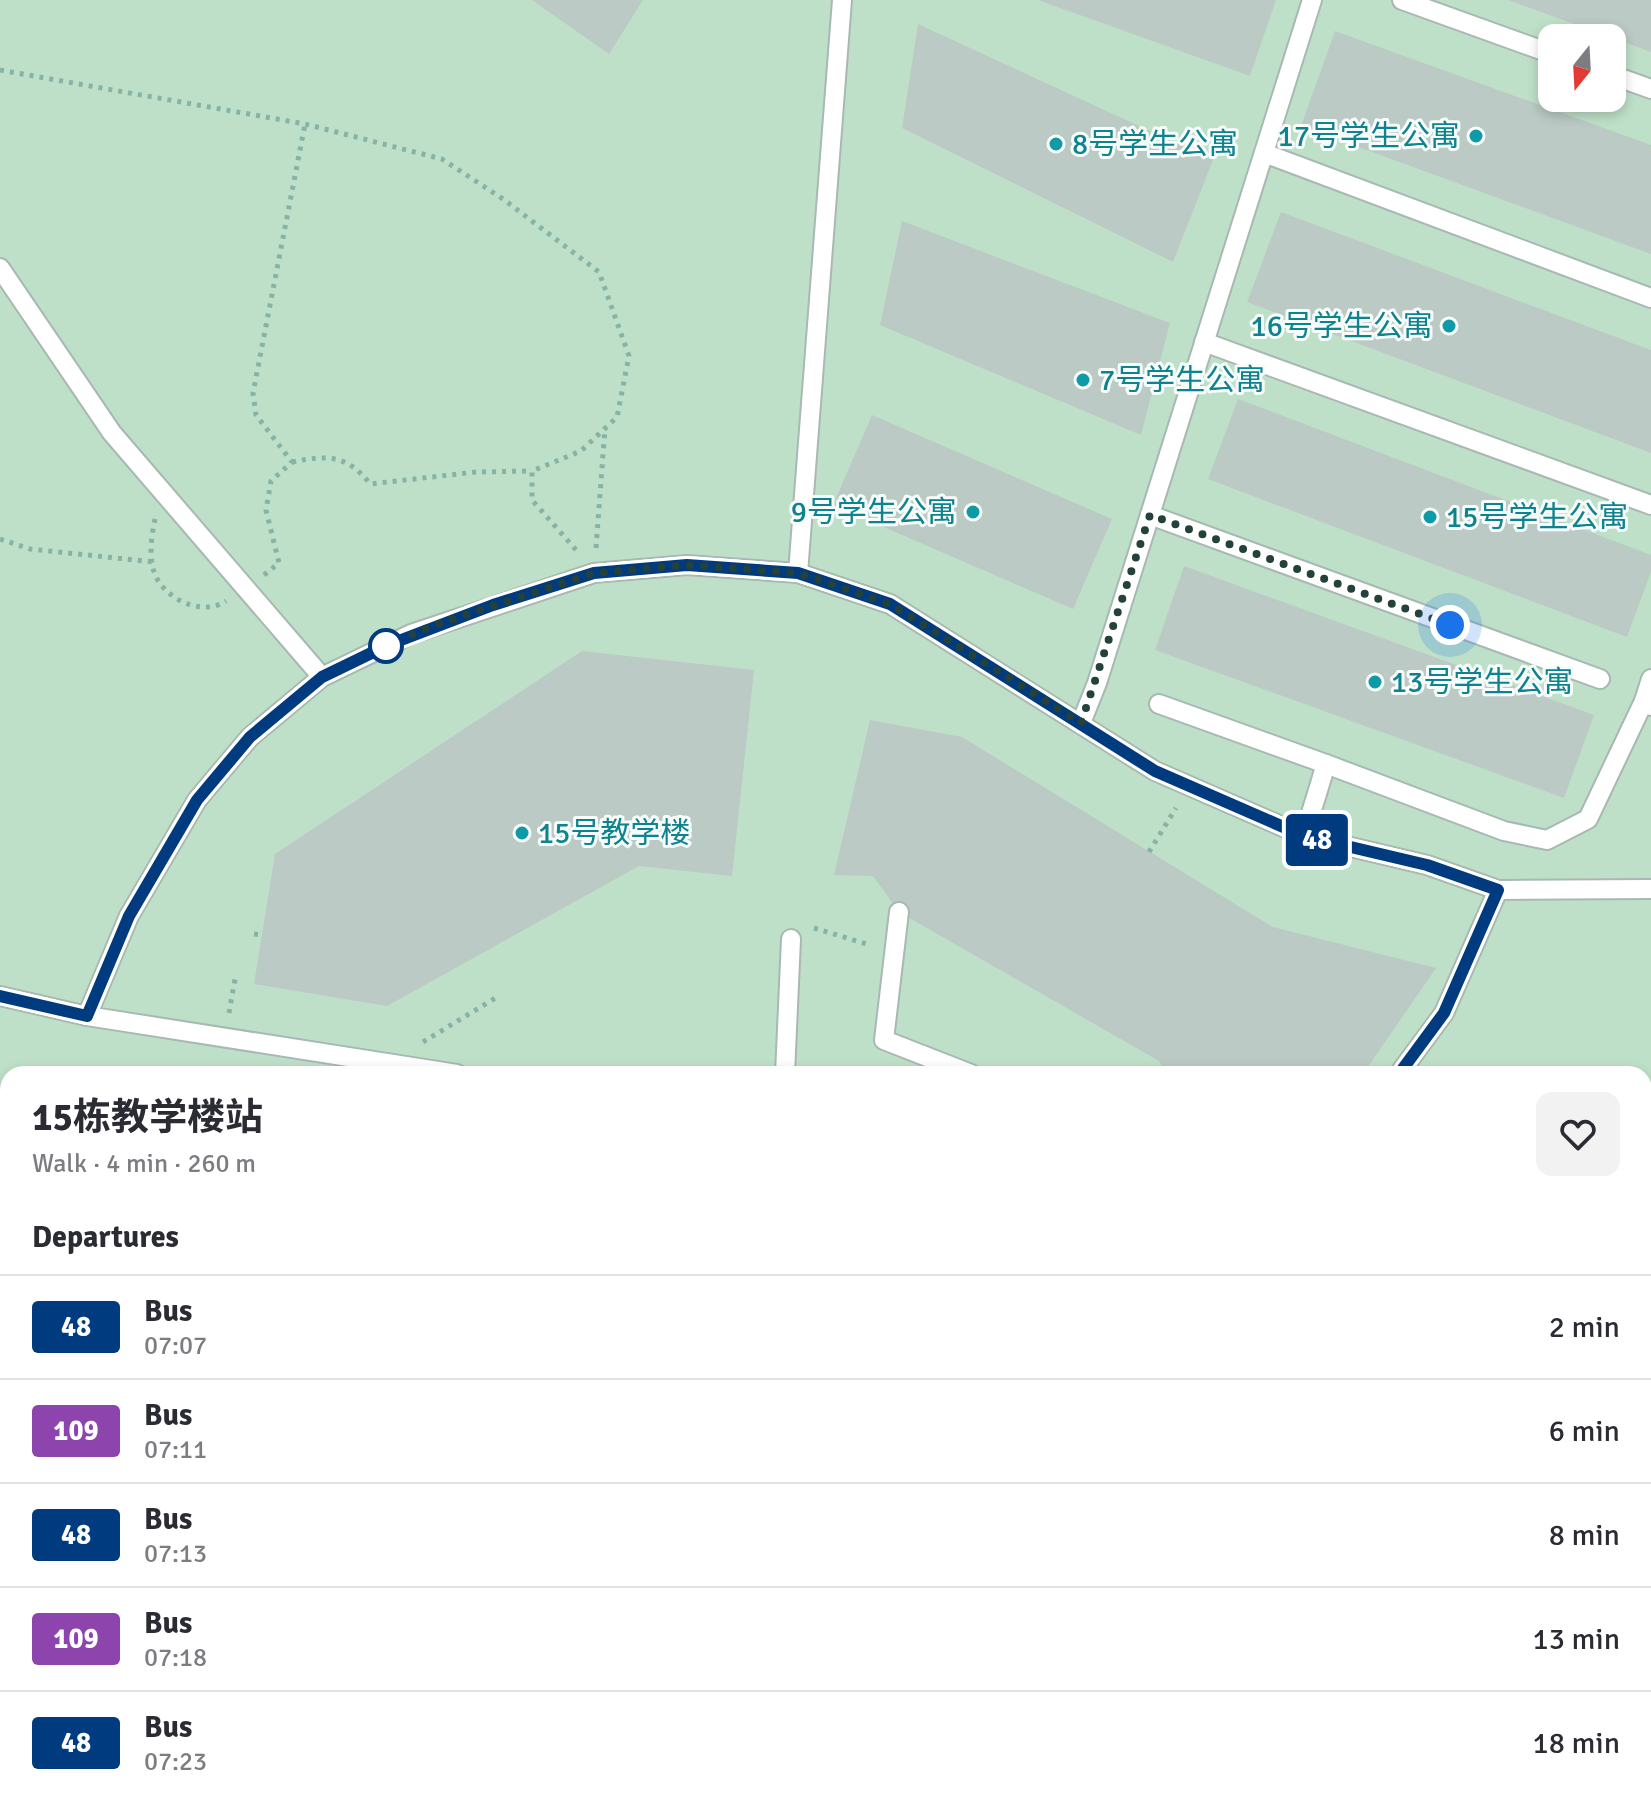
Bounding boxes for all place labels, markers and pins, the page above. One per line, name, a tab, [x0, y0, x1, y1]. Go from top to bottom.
place label: 17号学生公寓	[1278, 118, 1460, 155]
place label: 8号学生公寓	[1072, 126, 1238, 163]
marker: 17号学生公寓	[1467, 127, 1485, 145]
marker: 8号学生公寓	[1047, 135, 1065, 153]
place label: 16号学生公寓	[1251, 308, 1433, 345]
marker: 16号学生公寓	[1440, 317, 1458, 335]
place label: 7号学生公寓	[1099, 362, 1265, 399]
marker: 7号学生公寓	[1074, 371, 1092, 389]
place label: 9号学生公寓	[791, 494, 957, 531]
place label: 15号学生公寓	[1446, 499, 1628, 536]
marker: 9号学生公寓	[964, 503, 982, 521]
marker: 15号学生公寓	[1421, 508, 1439, 526]
unlabelled marker	[369, 629, 403, 663]
place label: 13号学生公寓	[1391, 664, 1573, 701]
marker: 13号学生公寓	[1366, 673, 1384, 691]
place label: 15号教学楼	[538, 815, 690, 852]
marker: 15号教学楼	[513, 824, 531, 842]

